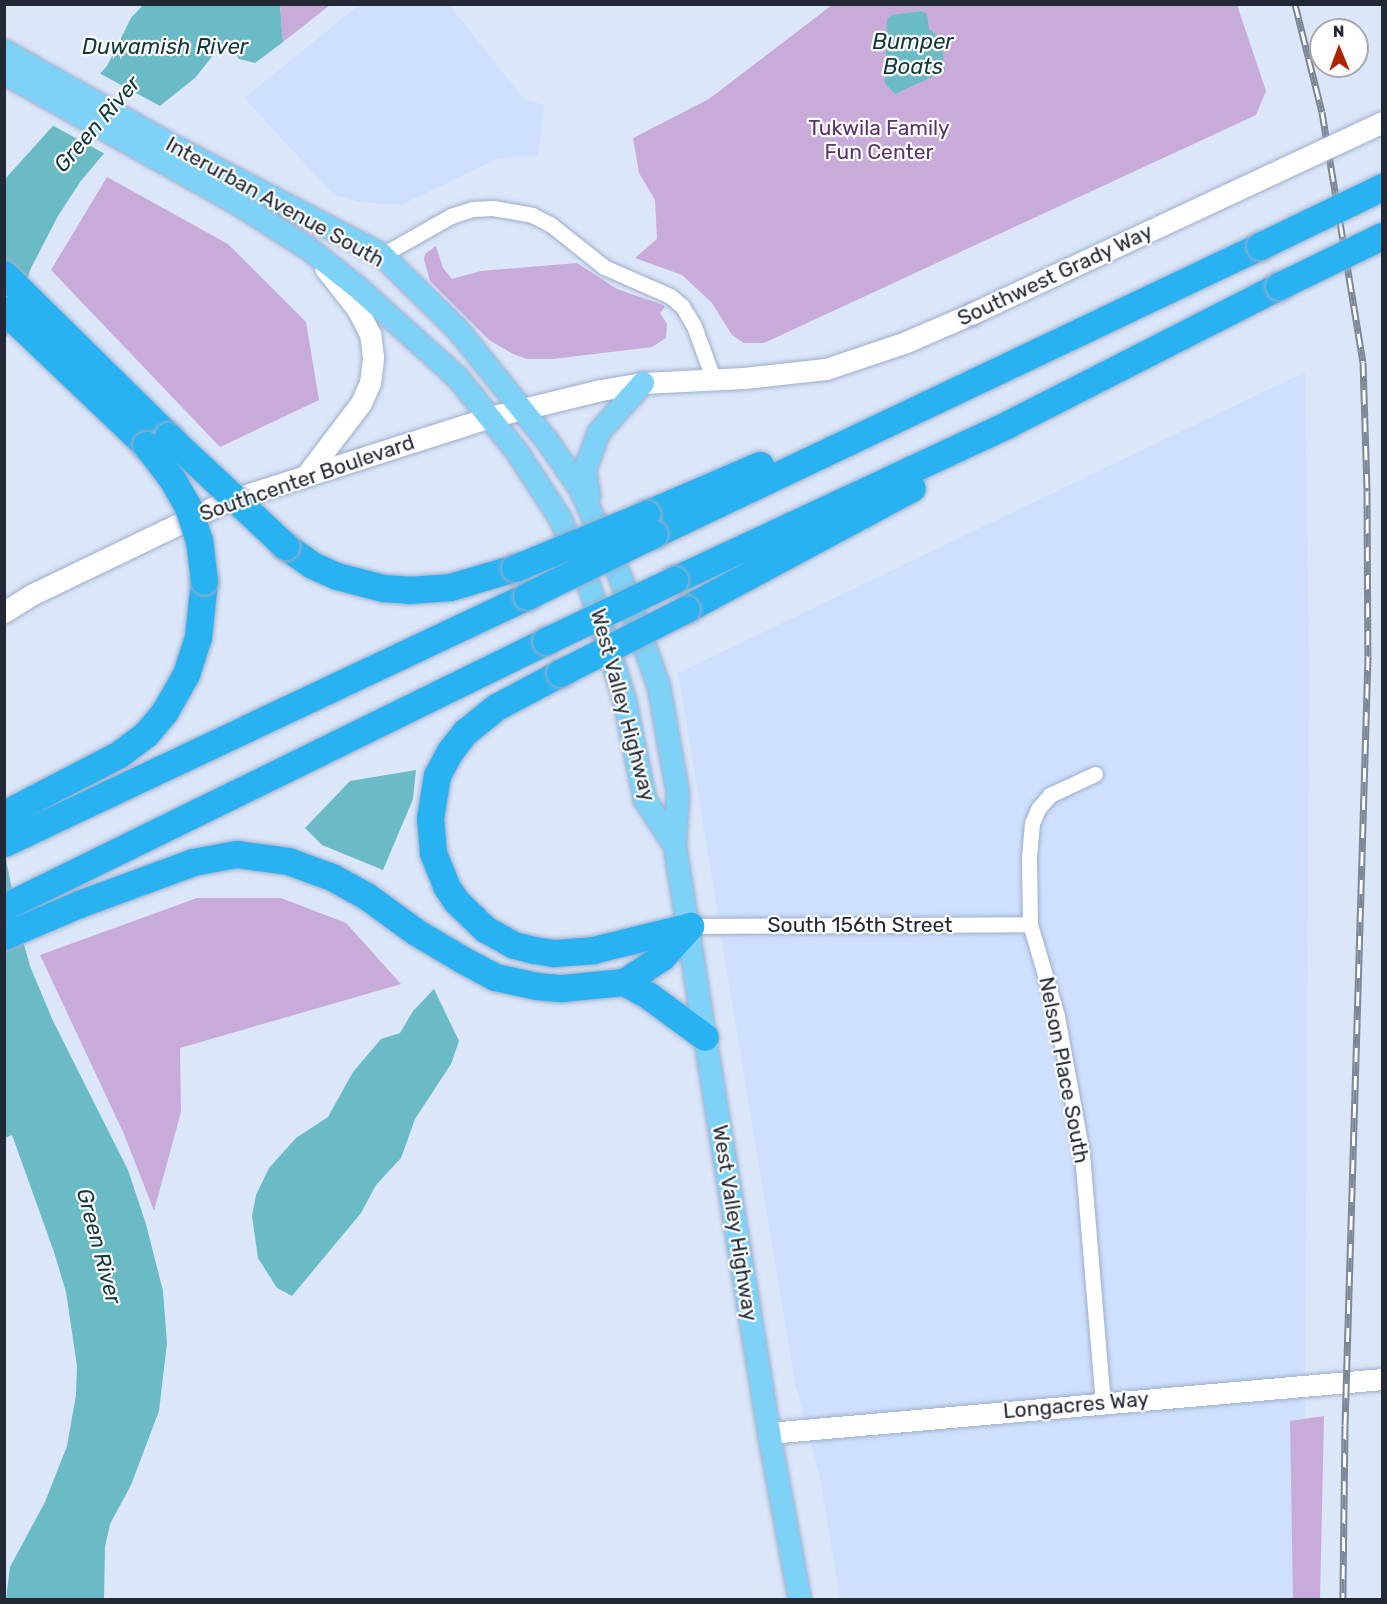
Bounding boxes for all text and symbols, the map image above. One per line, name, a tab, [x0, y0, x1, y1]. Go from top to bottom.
north arrow	[1309, 18, 1369, 78]
text: N	[1333, 22, 1345, 41]
water label: Bumper Boats	[872, 28, 954, 80]
water label: Duwamish River	[82, 34, 248, 60]
water label: Green River	[48, 71, 146, 177]
park label: Tukwila Family Fun Center	[808, 115, 950, 165]
street label: Interurban Avenue South	[161, 131, 389, 273]
street label: Southwest Grady Way	[953, 219, 1157, 331]
street label: Southcenter Boulevard	[196, 429, 418, 527]
street label: West Valley Highway	[585, 605, 661, 805]
street label: South 156th Street	[768, 912, 952, 938]
street label: Nelson Place South	[1034, 975, 1094, 1165]
street label: West Valley Highway	[707, 1123, 763, 1323]
water label: Green River	[71, 1185, 127, 1307]
street label: Longacres Way	[1002, 1386, 1150, 1424]

